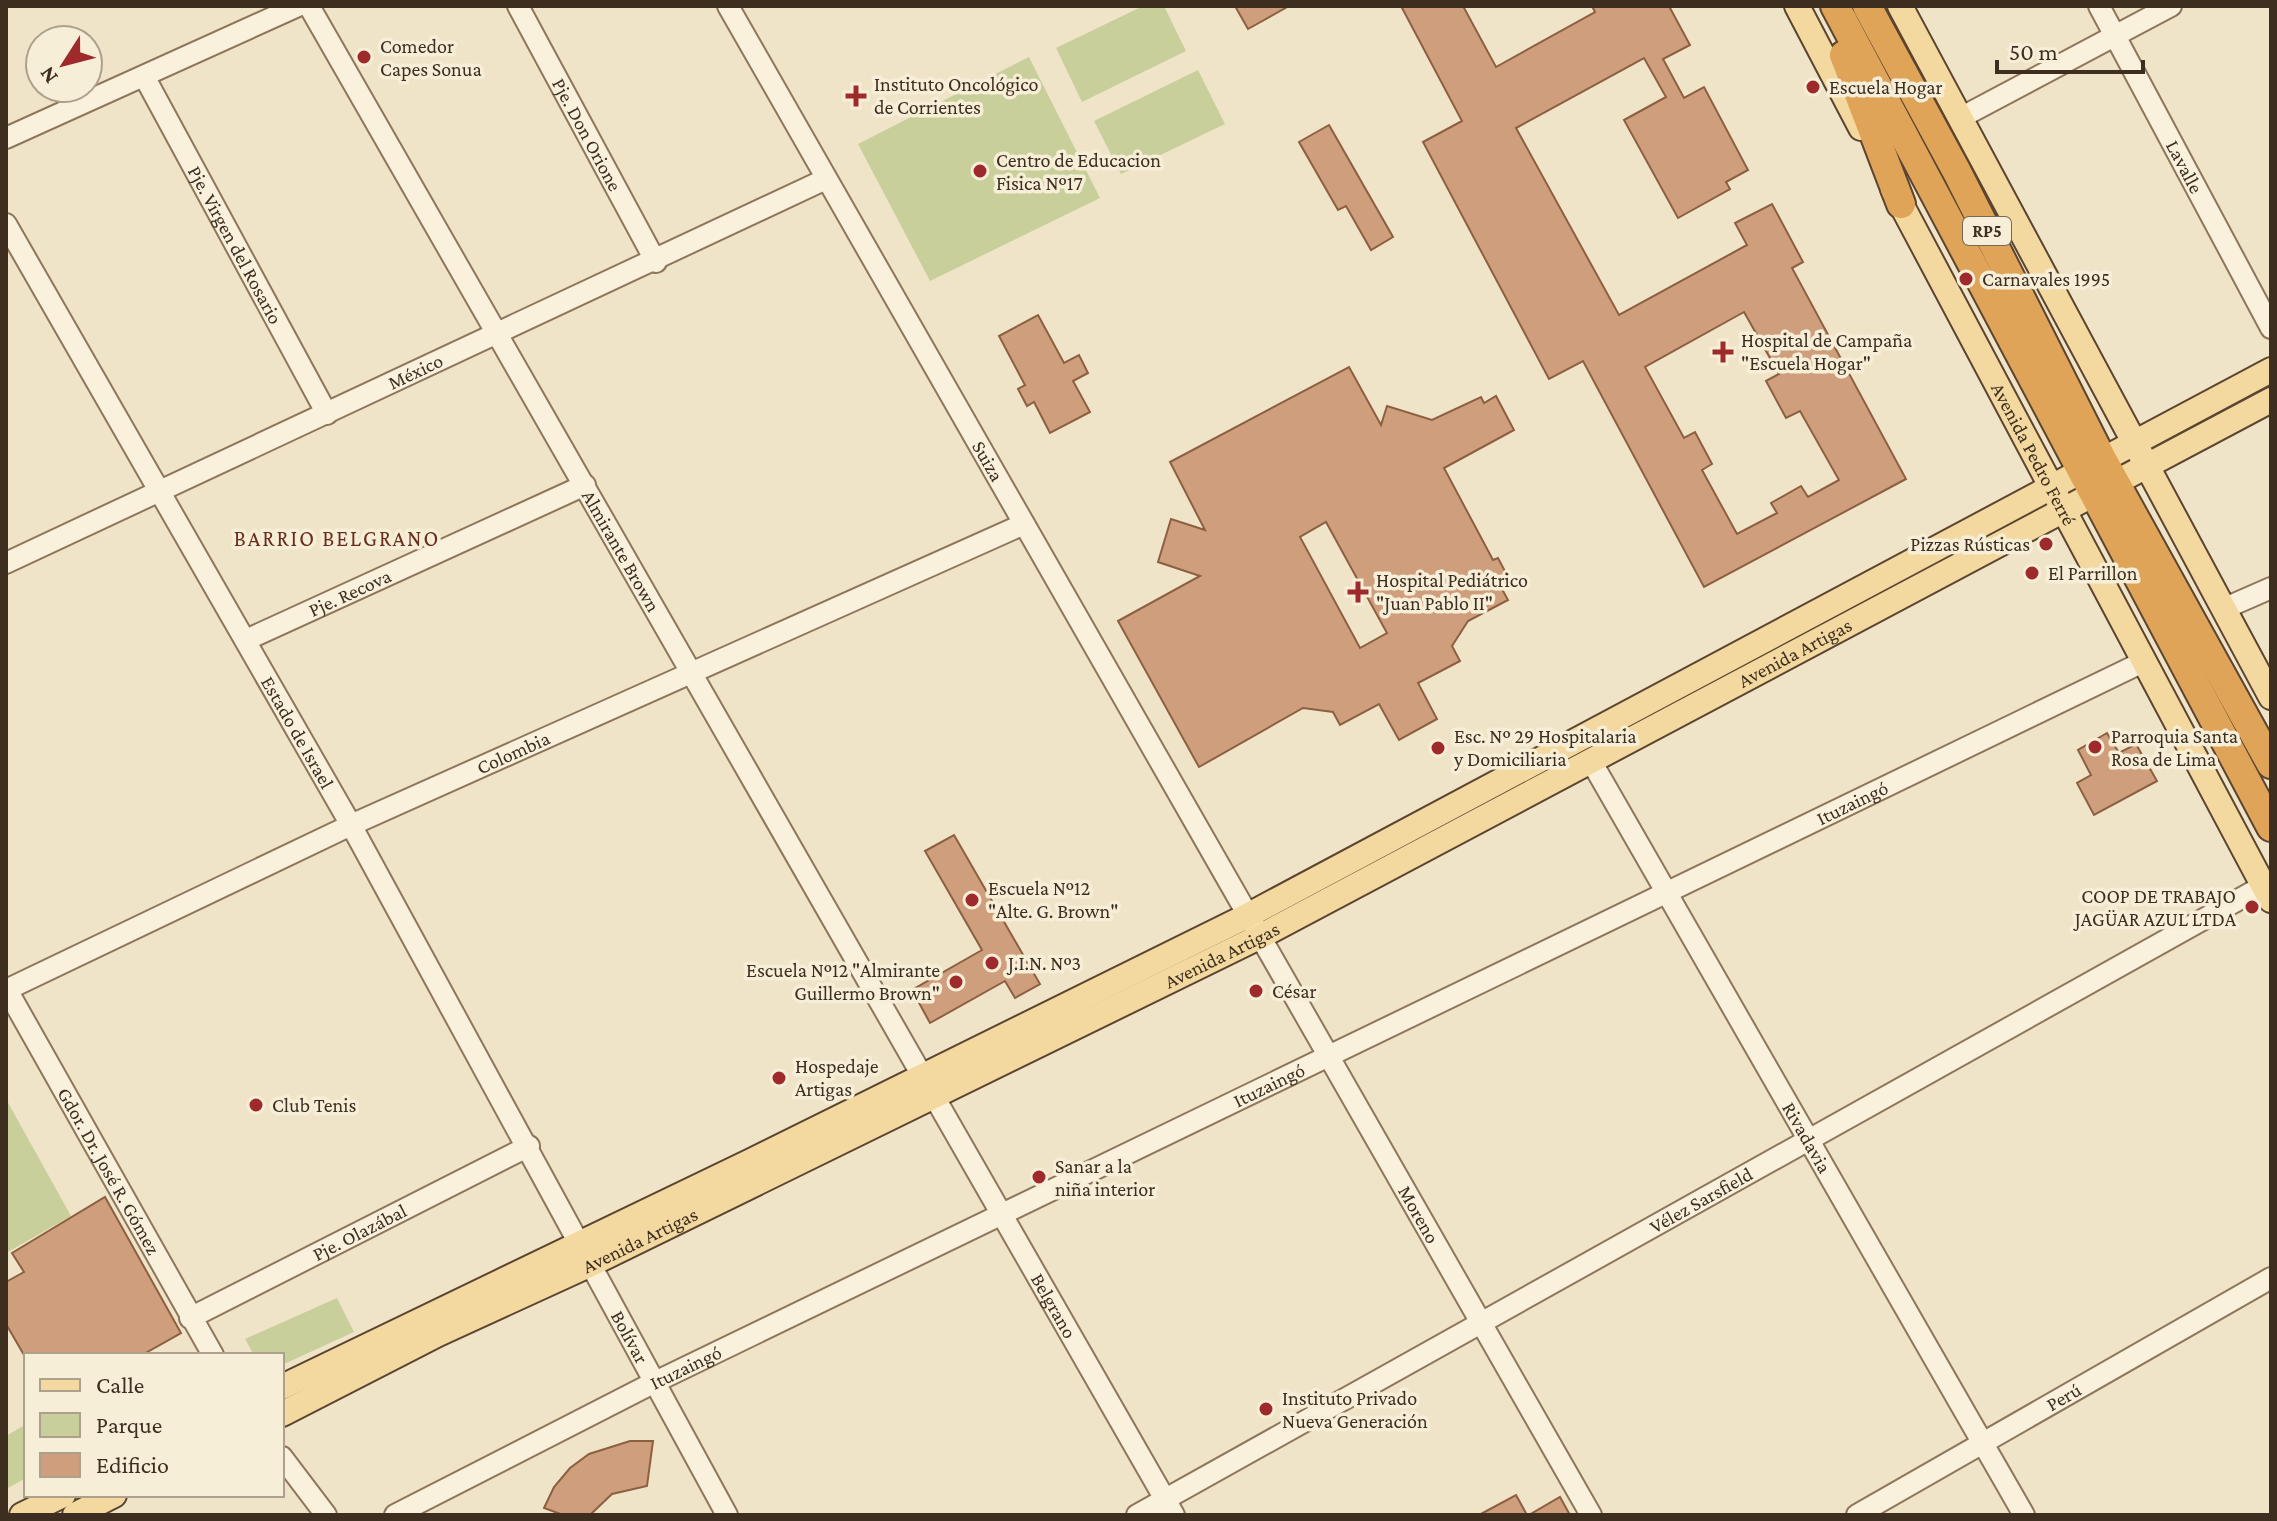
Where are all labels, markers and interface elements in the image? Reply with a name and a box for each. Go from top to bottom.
north arrow [24,24,104,104]
scale bar [1997,24,2143,74]
place label: Comedor Capes Sonua [380,35,482,81]
text: 50 m [2009,38,2058,65]
marker: Comedor Capes Sonua [355,48,373,66]
text: N [34,62,63,89]
place label: Instituto Oncológico de Corrientes [874,73,1038,118]
street label: Pje. Don Orione [548,74,627,195]
place label: Escuela Hogar [1829,76,1943,99]
marker: Escuela Hogar [1804,78,1822,96]
marker: Instituto Oncológico de Corrientes [845,85,867,107]
street label: Lavalle [2162,136,2208,197]
place label: Centro de Educacion Fisica Nº17 [996,149,1161,194]
street label: Pje. Virgen del Rosario [184,162,287,328]
marker: Centro de Educacion Fisica Nº17 [971,162,989,180]
road number: RP5 [1963,217,2011,245]
place label: Carnavales 1995 [1982,268,2110,290]
marker: Carnavales 1995 [1957,270,1975,288]
place label: Hospital de Campaña "Escuela Hogar" [1741,329,1912,375]
marker: Hospital de Campaña "Escuela Hogar" [1712,341,1734,363]
street label: México [384,349,446,394]
street label: Avenida Pedro Ferré [1987,379,2081,529]
street label: Suiza [968,437,1008,485]
street label: Almirante Brown [578,486,665,616]
district label: BARRIO BELGRANO [234,526,440,551]
place label: Pizzas Rústicas [1910,533,2030,555]
marker: Pizzas Rústicas [2037,535,2055,553]
place label: El Parrillon [2048,562,2138,584]
street label: Pje. Recova [305,564,394,621]
marker: El Parrillon [2023,564,2041,582]
place label: Hospital Pediátrico "Juan Pablo II" [1376,569,1528,615]
marker: Hospital Pediátrico "Juan Pablo II" [1347,581,1369,603]
street label: Avenida Artigas [1734,613,1856,692]
street label: Estado de Israel [257,672,339,792]
place label: Esc. Nº 29 Hospitalaria y Domiciliaria [1453,725,1636,771]
place label: Parroquia Santa Rosa de Lima [2111,725,2238,770]
street label: Colombia [473,727,553,778]
marker: Parroquia Santa Rosa de Lima [2086,738,2104,756]
marker: Esc. Nº 29 Hospitalaria y Domiciliaria [1429,739,1447,757]
street label: Ituzaingó [1813,776,1891,829]
place label: Escuela Nº12 "Alte. G. Brown" [988,877,1118,922]
place label: COOP DE TRABAJO JAGÜAR AZUL LTDA [2073,885,2237,931]
marker: Escuela Nº12 "Alte. G. Brown" [963,891,981,909]
marker: COOP DE TRABAJO JAGÜAR AZUL LTDA [2243,898,2261,916]
street label: Avenida Artigas [1161,917,1283,993]
place label: J.I.N. Nº3 [1006,952,1081,975]
marker: J.I.N. Nº3 [983,954,1001,972]
place label: Escuela Nº12 "Almirante Guillermo Brown" [746,959,940,1004]
marker: Escuela Nº12 "Almirante Guillermo Brown" [947,973,965,991]
place label: César [1272,980,1317,1002]
marker: César [1247,982,1265,1000]
place label: Hospedaje Artigas [795,1055,879,1101]
street label: Ituzaingó [1230,1058,1308,1112]
marker: Hospedaje Artigas [770,1069,788,1087]
street label: Gdor. Dr. José R. Gómez [53,1084,165,1258]
place label: Club Tenis [272,1094,357,1116]
marker: Club Tenis [247,1096,265,1114]
street label: Rivadavia [1778,1098,1836,1177]
place label: Sanar a la niña interior [1055,1155,1155,1200]
street label: Vélez Sarsfield [1646,1162,1757,1237]
marker: Sanar a la niña interior [1030,1168,1048,1186]
street label: Moreno [1394,1182,1444,1247]
street label: Pje. Olazábal [309,1199,410,1265]
street label: Avenida Artigas [579,1203,701,1277]
street label: Belgrano [1027,1269,1081,1342]
street label: Bolívar [607,1307,653,1367]
street label: Ituzaingó [646,1341,725,1394]
legend [24,1353,284,1497]
text: Calle [96,1371,144,1398]
street label: Perú [2042,1378,2085,1415]
place label: Instituto Privado Nueva Generación [1282,1387,1428,1432]
marker: Instituto Privado Nueva Generación [1257,1400,1275,1418]
text: Parque [96,1411,162,1438]
text: Edificio [96,1451,169,1478]

